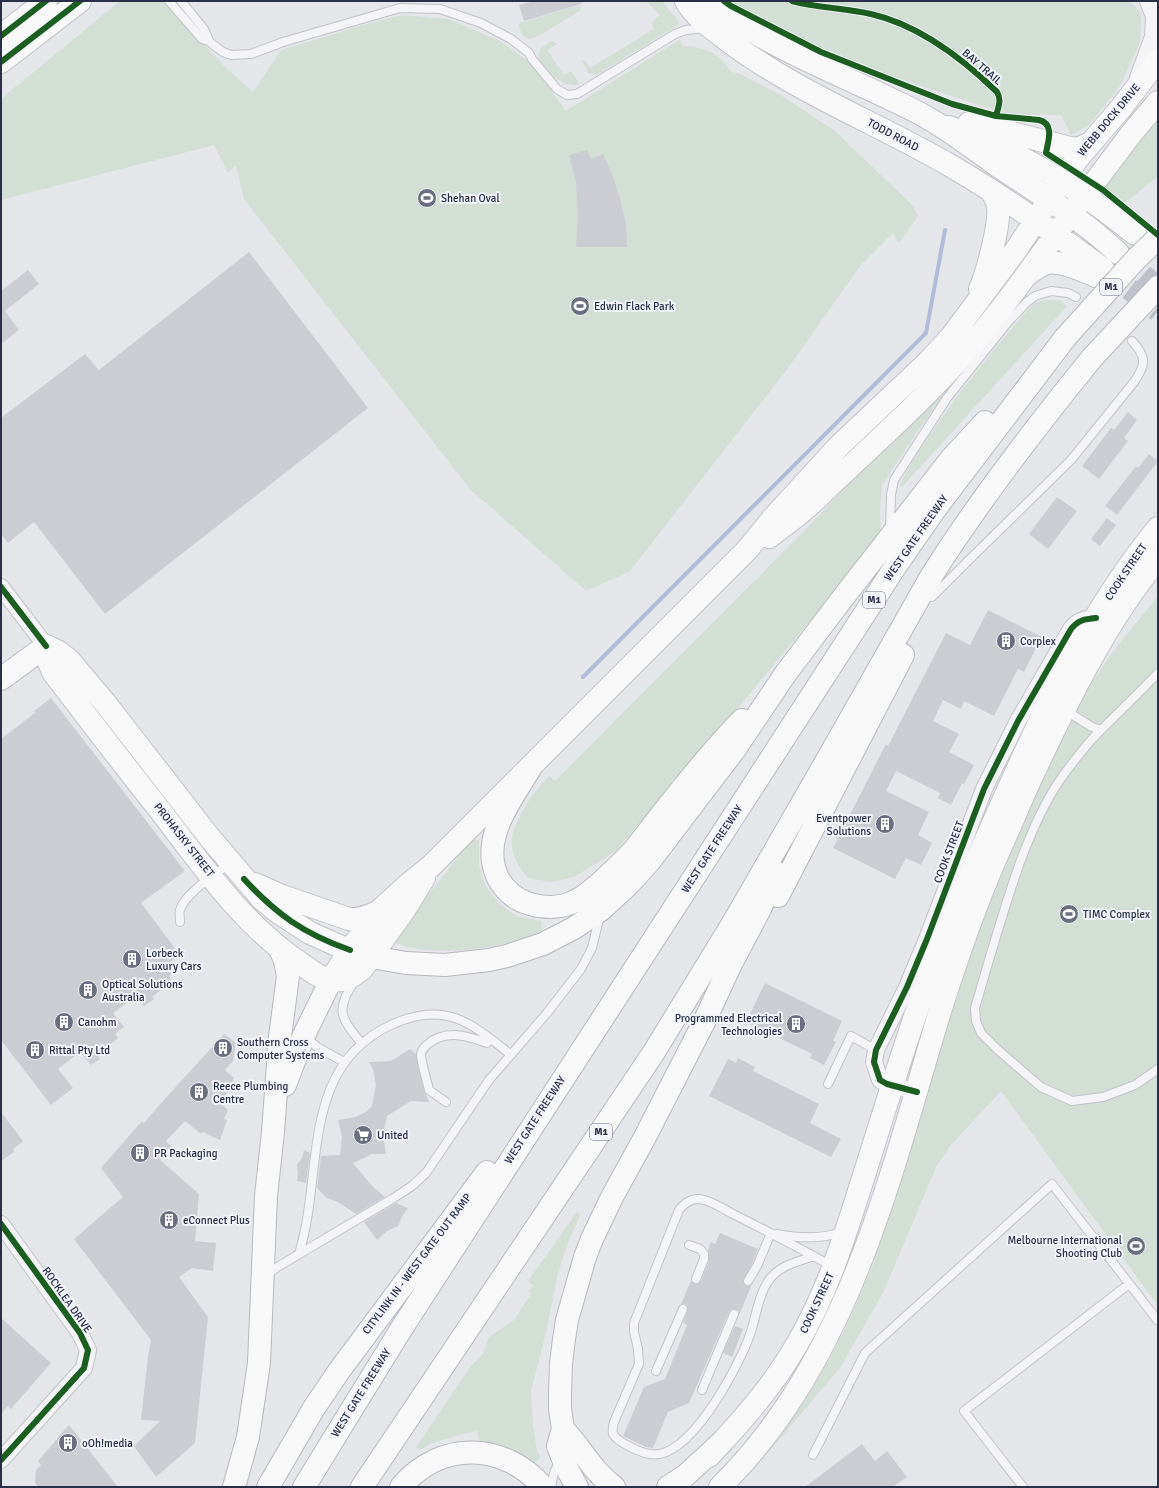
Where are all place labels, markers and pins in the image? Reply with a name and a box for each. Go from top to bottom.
sports icon: Shehan Oval [416,187,438,209]
place label: Shehan Oval [441,192,500,205]
sports icon: Edwin Flack Park [569,295,591,317]
place label: Edwin Flack Park [594,300,675,313]
building icon: Corplex [995,630,1017,652]
place label: Corplex [1020,635,1056,648]
place label: Eventpower Solutions [816,812,871,838]
building icon: Eventpower Solutions [874,813,896,835]
sports icon: TIMC Complex [1058,903,1080,925]
place label: TIMC Complex [1083,908,1150,921]
place label: Lorbeck Luxury Cars [146,947,202,973]
building icon: Lorbeck Luxury Cars [121,948,143,970]
place label: Optical Solutions Australia [102,978,183,1004]
building icon: Optical Solutions Australia [77,979,99,1001]
building icon: Canohm [53,1011,75,1033]
place label: Programmed Electrical Technologies [675,1012,782,1038]
building icon: Programmed Electrical Technologies [785,1013,807,1035]
place label: Canohm [78,1016,117,1029]
place label: Southern Cross Computer Systems [237,1036,324,1062]
building icon: Southern Cross Computer Systems [212,1037,234,1059]
building icon: Rittal Pty Ltd [24,1039,46,1061]
place label: Rittal Pty Ltd [49,1044,110,1057]
place label: Reece Plumbing Centre [213,1080,288,1106]
building icon: Reece Plumbing Centre [188,1081,210,1103]
supermarket icon: United [352,1124,374,1146]
place label: United [377,1129,409,1142]
building icon: PR Packaging [129,1142,151,1164]
place label: PR Packaging [154,1147,218,1160]
building icon: eConnect Plus [158,1209,180,1231]
place label: eConnect Plus [183,1214,250,1227]
place label: Melbourne International Shooting Club [1007,1234,1122,1260]
sports icon: Melbourne International Shooting Club [1125,1235,1147,1257]
building icon: oOh!media [57,1432,79,1454]
place label: oOh!media [82,1437,133,1450]

